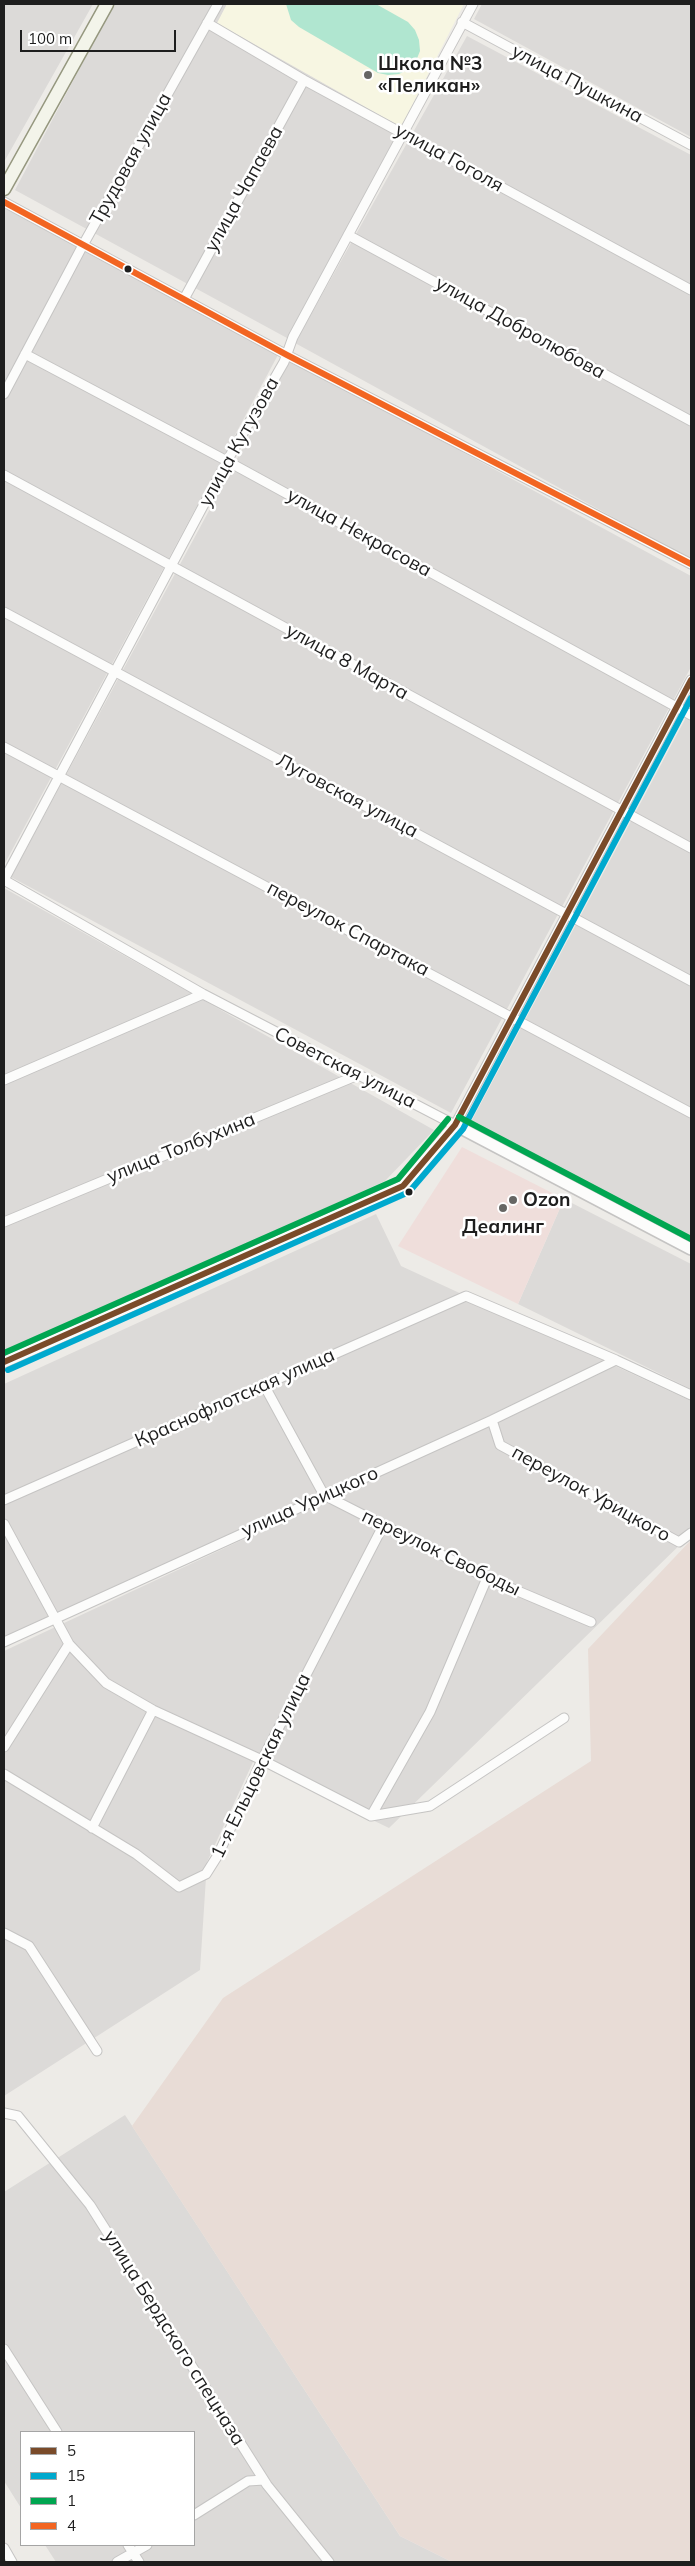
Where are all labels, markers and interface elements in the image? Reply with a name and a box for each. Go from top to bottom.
scale bar [22,20,179,52]
text: 100 m [28,29,72,48]
street label: улица Пушкина [508,40,646,128]
place label: Школа №3 «Пеликан» [378,53,482,97]
marker: Школа №3 «Пеликан» [362,69,374,81]
street label: Трудовая улица [85,89,177,229]
street label: улица Гоголя [391,119,507,197]
street label: улица Чапаева [200,122,288,256]
unlabelled marker [123,264,133,274]
street label: улица Добролюбова [431,272,609,384]
street label: улица Кутузова [194,373,284,511]
street label: улица Некрасова [283,484,435,582]
street label: улица 8 Марта [282,619,412,705]
street label: Луговская улица [272,749,422,843]
street label: переулок Спартака [263,877,433,981]
street label: Советская улица [270,1022,420,1114]
street label: улица Толбухина [103,1108,259,1188]
unlabelled marker [404,1187,414,1197]
place label: Ozon [523,1189,570,1211]
marker: Ozon [507,1194,519,1206]
marker: Деалинг [497,1202,509,1214]
place label: Деалинг [462,1216,544,1238]
street label: Краснофлотская улица [132,1344,338,1452]
street label: переулок Урицкого [508,1441,674,1547]
street label: улица Урицкого [238,1462,382,1542]
street label: переулок Свободы [358,1505,524,1601]
street label: 1-я Ельцовская улица [206,1670,316,1862]
street label: улица Бердского спецназа [98,2226,250,2450]
legend [20,2431,195,2546]
text: 5 [67,2441,76,2460]
text: 15 [67,2466,85,2485]
text: 1 [67,2491,76,2510]
text: 4 [67,2516,76,2535]

